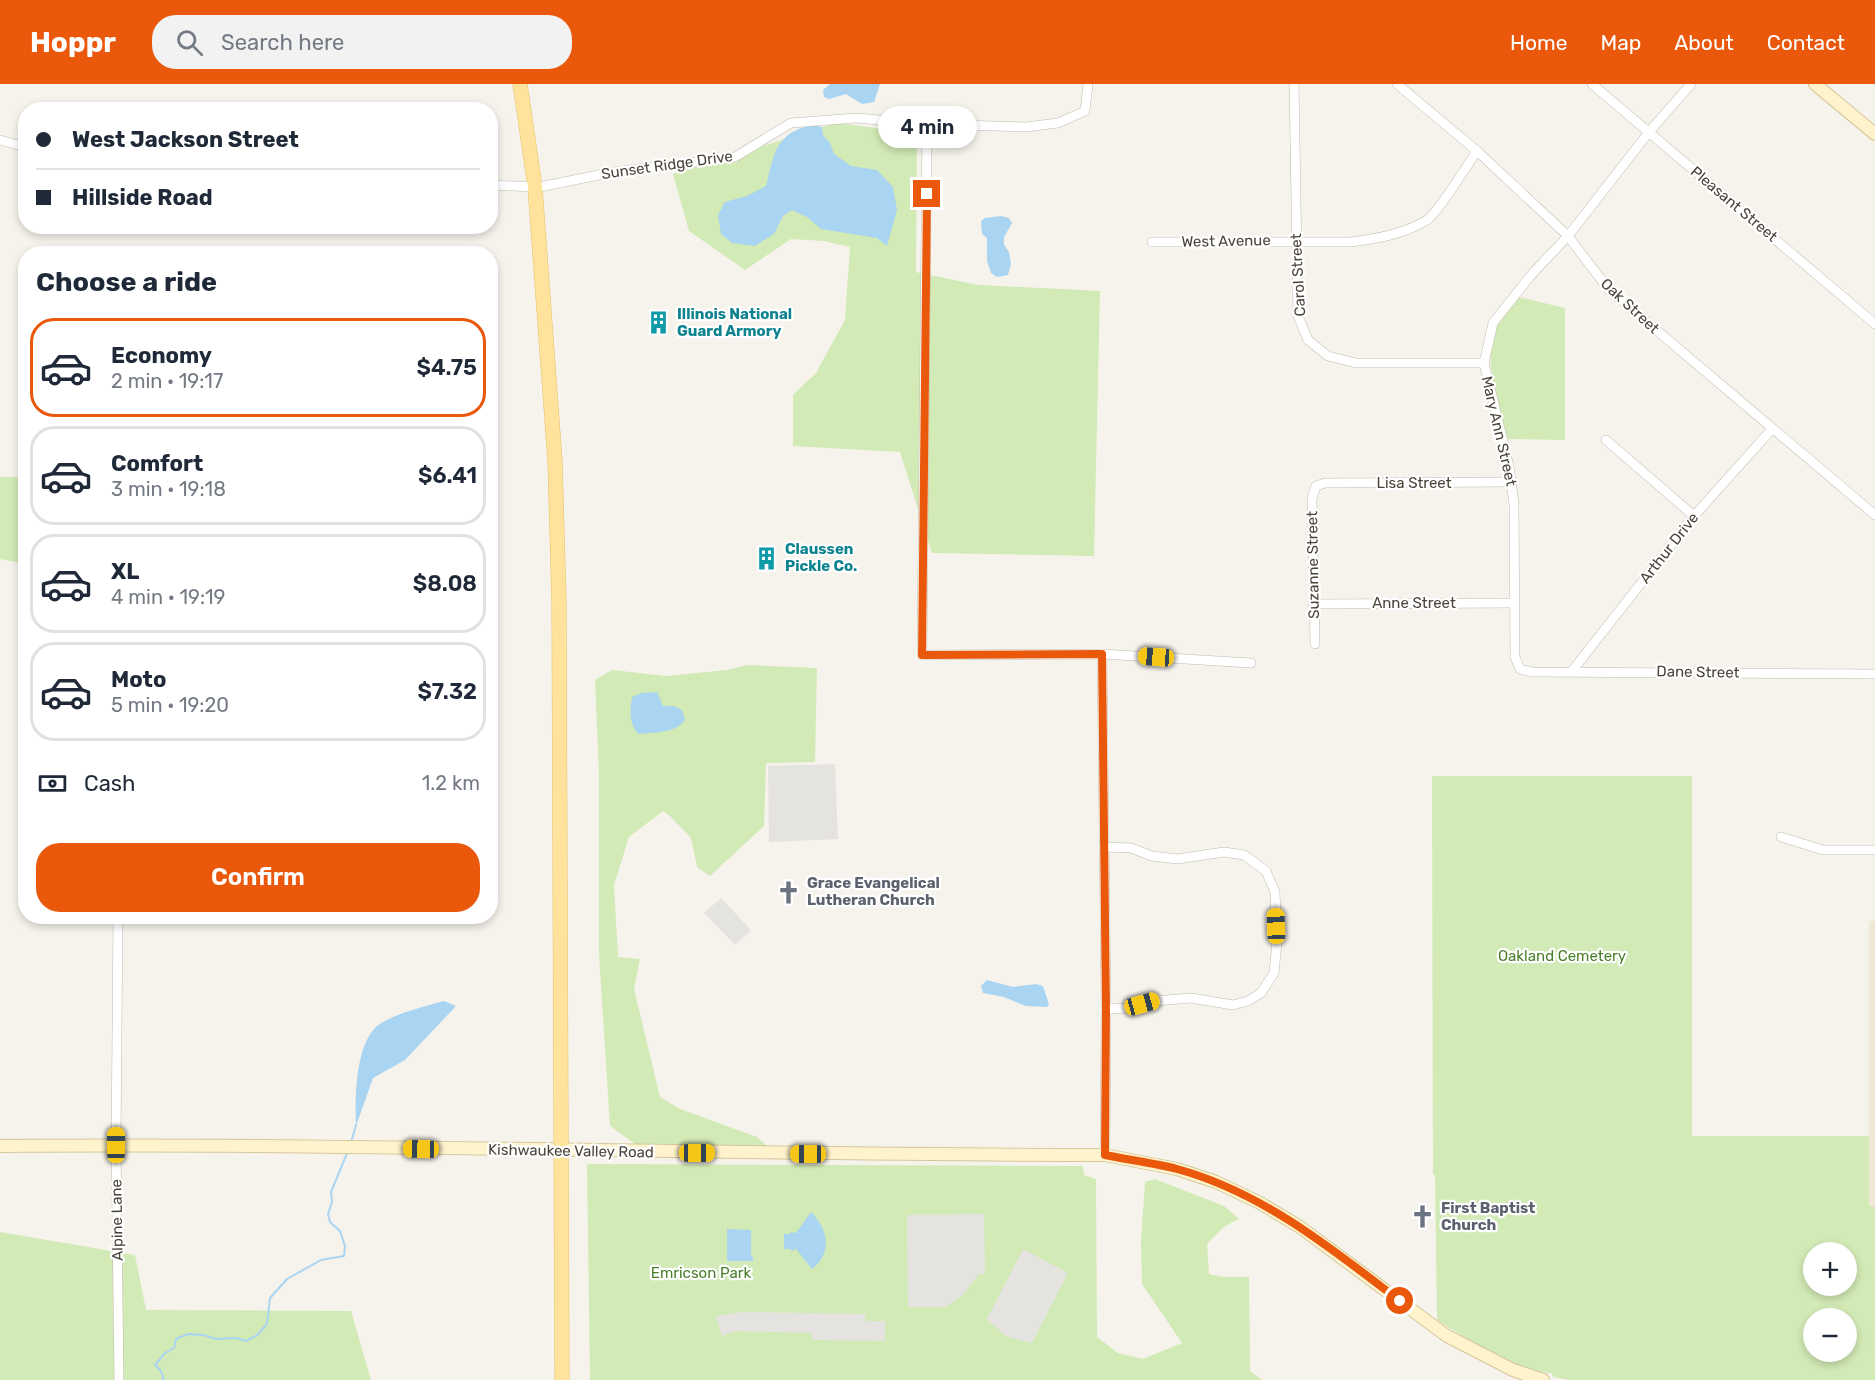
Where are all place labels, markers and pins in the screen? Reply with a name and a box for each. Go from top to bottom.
place label: Illinois National Guard Armory [677,305,792,340]
building icon: Illinois National Guard Armory [646,310,672,336]
place label: Claussen Pickle Co. [785,540,857,575]
building icon: Claussen Pickle Co. [754,545,780,571]
place label: Grace Evangelical Lutheran Church [807,874,940,909]
church icon: Grace Evangelical Lutheran Church [776,879,802,905]
place label: First Baptist Church [1441,1199,1535,1234]
church icon: First Baptist Church [1410,1204,1436,1230]

